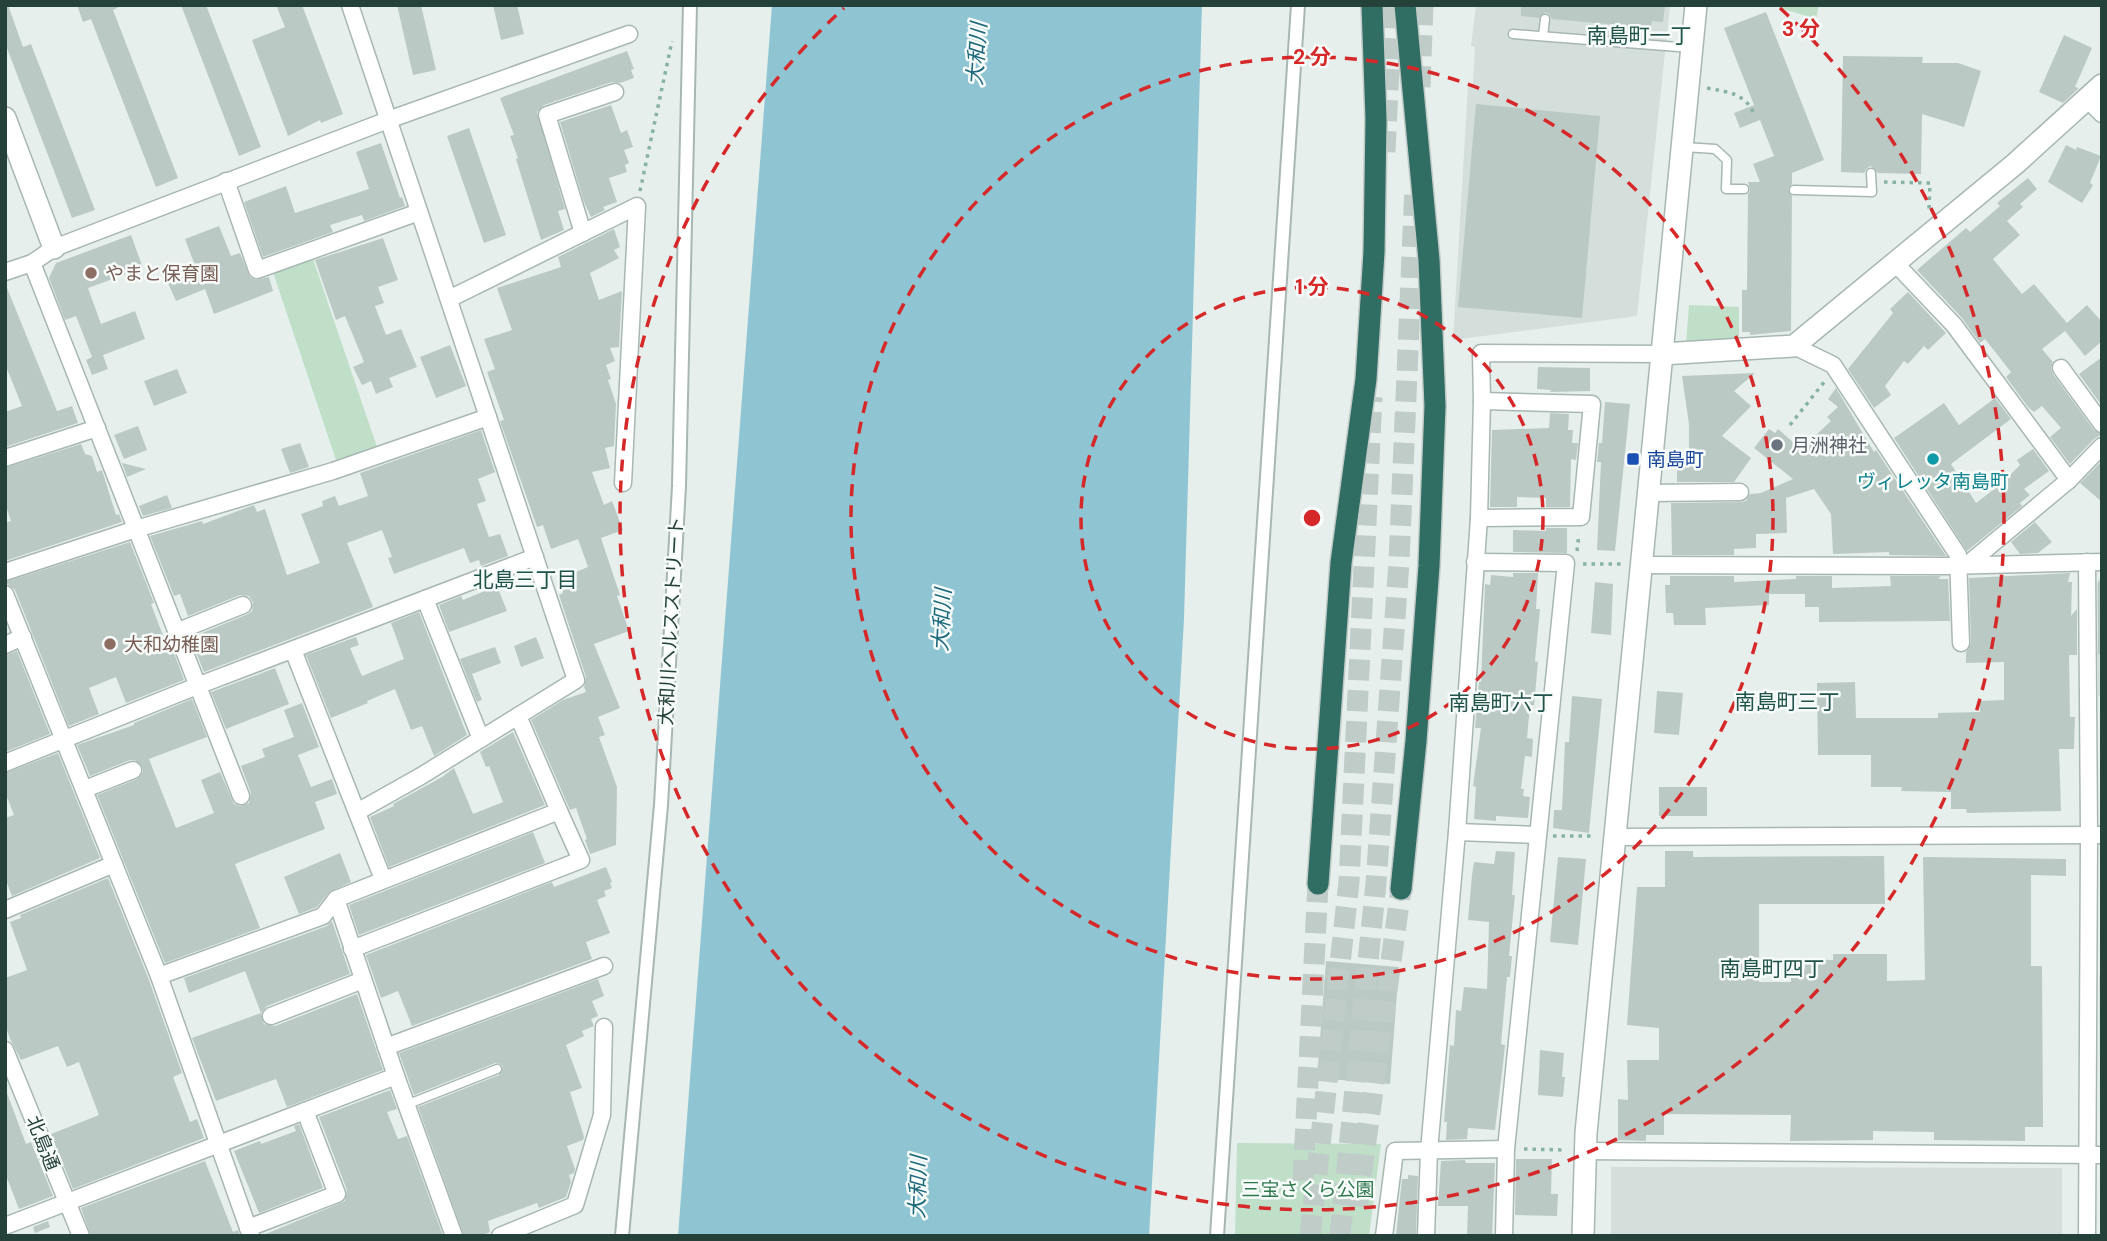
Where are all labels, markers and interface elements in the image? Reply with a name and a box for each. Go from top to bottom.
text: 3 分 [1782,15,1820,43]
water label: 大和川 [961,20,993,86]
district label: 南島町一丁 [1587,22,1692,50]
text: 2 分 [1293,43,1331,71]
place label: やまと保育園 [105,261,219,286]
marker: やまと保育園 [83,265,99,281]
text: 1 分 [1295,273,1329,301]
place label: 月洲神社 [1791,433,1867,458]
marker: 月洲神社 [1769,437,1785,453]
place label: 南島町 [1647,447,1704,472]
marker: 南島町 [1625,451,1641,467]
marker: ヴィレッタ南島町 [1925,451,1941,467]
place label: ヴィレッタ南島町 [1857,469,2009,494]
centre of rings [1300,506,1324,530]
street label: 大和川ヘルスストリート [653,516,689,726]
district label: 北島三丁目 [473,566,578,594]
water label: 大和川 [926,586,958,652]
place label: 大和幼稚園 [124,632,219,657]
marker: 大和幼稚園 [102,636,118,652]
district label: 南島町三丁 [1735,688,1840,716]
district label: 南島町六丁 [1449,689,1554,717]
district label: 南島町四丁 [1720,955,1825,983]
street label: 北島通 [21,1112,65,1174]
water label: 大和川 [903,1153,933,1219]
park label: 三宝さくら公園 [1241,1177,1375,1202]

